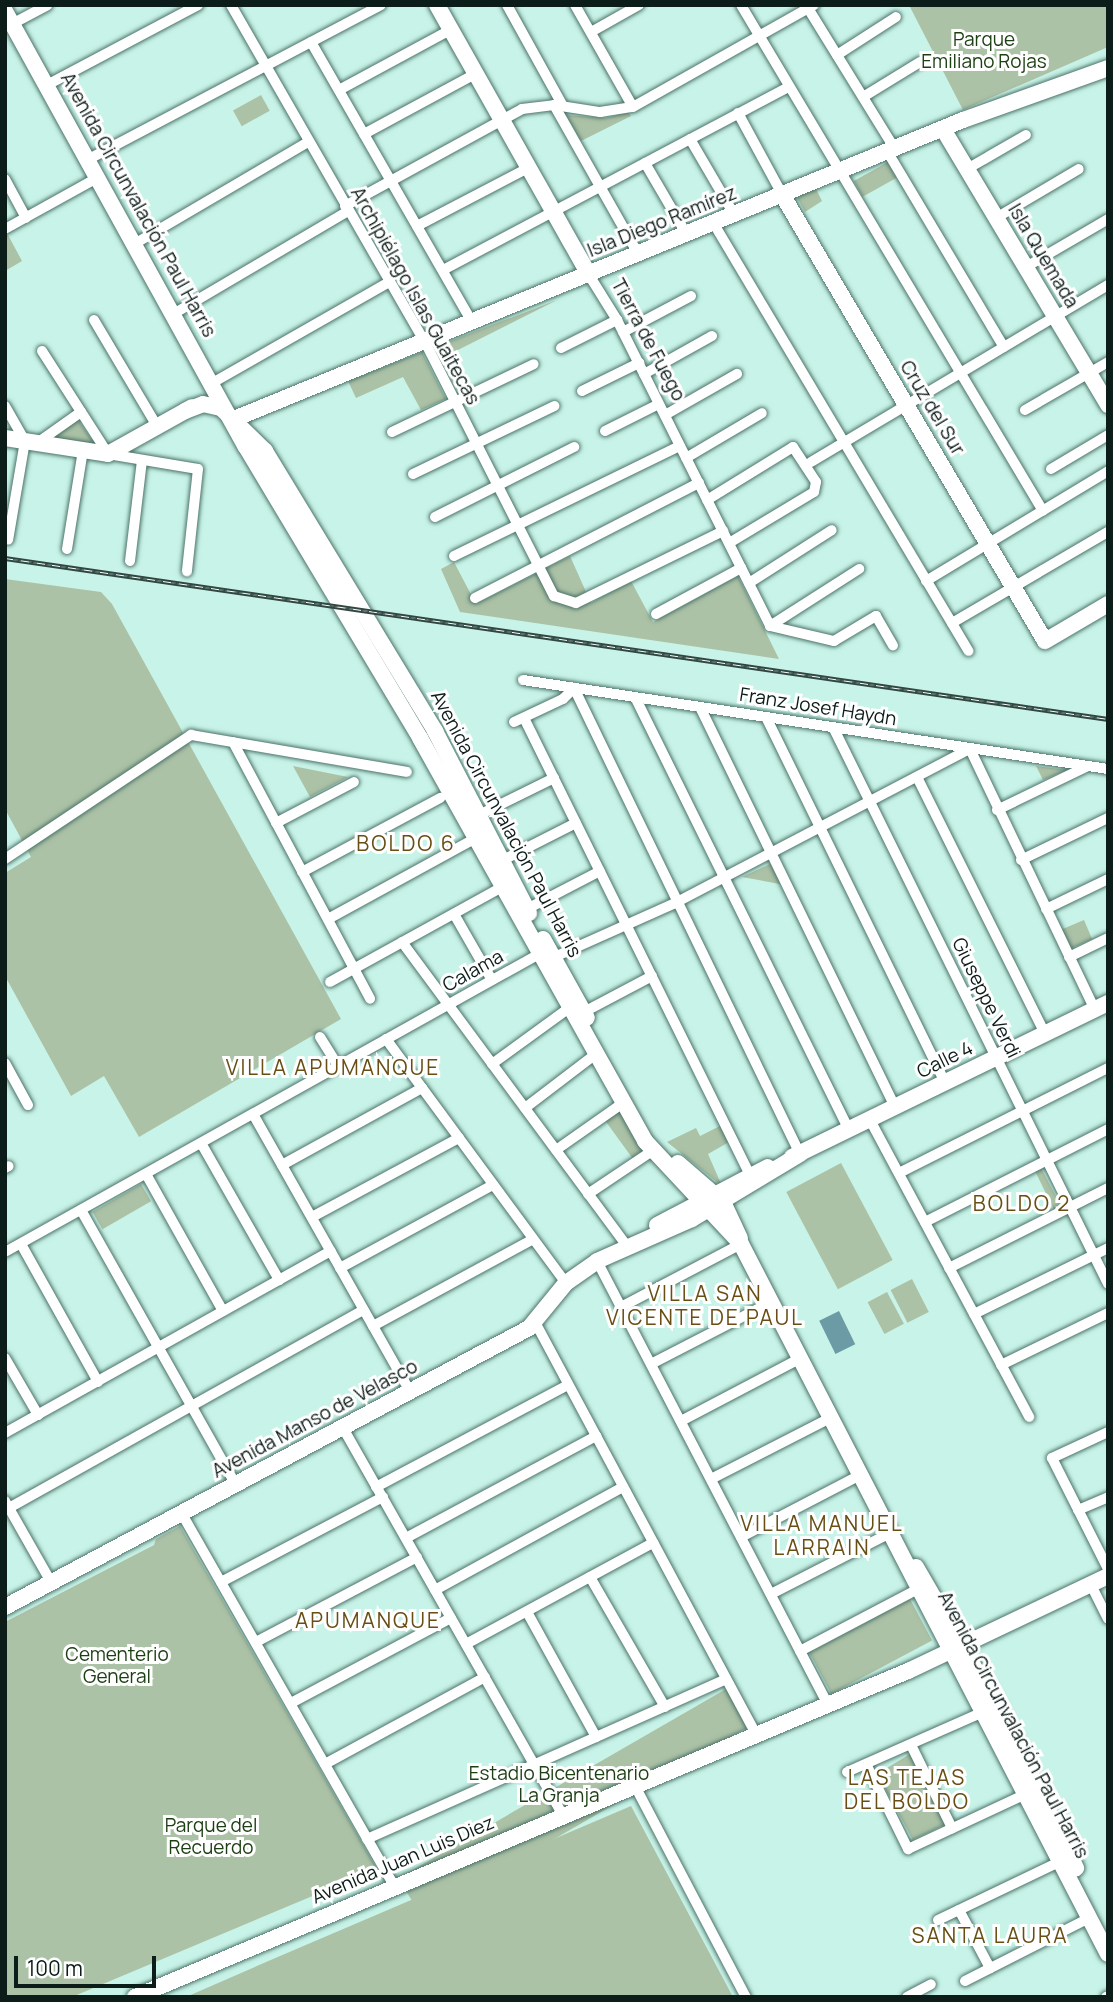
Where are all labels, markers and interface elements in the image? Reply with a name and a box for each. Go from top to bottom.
park label: Parque Emiliano Rojas [921,29,1047,73]
street label: Avenida Circunvalación Paul Harris [56,69,220,341]
street label: Isla Diego Ramírez [584,182,740,262]
street label: Archipiélago Islas Guaitecas [346,183,484,409]
street label: Isla Quemada [1003,200,1083,312]
street label: Tierra de Fuego [606,275,690,405]
street label: Cruz del Sur [895,357,969,459]
street label: Franz Josef Haydn [738,683,898,731]
street label: Avenida Circunvalación Paul Harris [426,687,586,961]
district label: BOLDO 6 [357,830,455,856]
street label: Giuseppe Verdi [947,934,1025,1062]
street label: Calama [439,945,507,997]
street label: Calle 4 [913,1037,977,1083]
district label: VILLA APUMANQUE [228,1054,438,1080]
district label: BOLDO 2 [974,1190,1070,1216]
district label: VILLA SAN VICENTE DE PAUL [608,1280,802,1330]
street label: Avenida Manso de Velasco [208,1355,422,1483]
district label: VILLA MANUEL LARRAIN [742,1510,902,1560]
street label: Avenida Circunvalación Paul Harris [933,1588,1093,1862]
district label: APUMANQUE [296,1607,440,1633]
park label: Cementerio General [65,1644,169,1688]
park label: Estadio Bicentenario La Granja [469,1763,649,1807]
district label: LAS TEJAS DEL BOLDO [845,1764,969,1814]
street label: Avenida Juan Luis Diez [308,1811,498,1909]
park label: Parque del Recuerdo [165,1815,257,1859]
district label: SANTA LAURA [913,1922,1067,1948]
scale bar [18,1942,159,1986]
text: 100 m [27,1954,83,1982]

